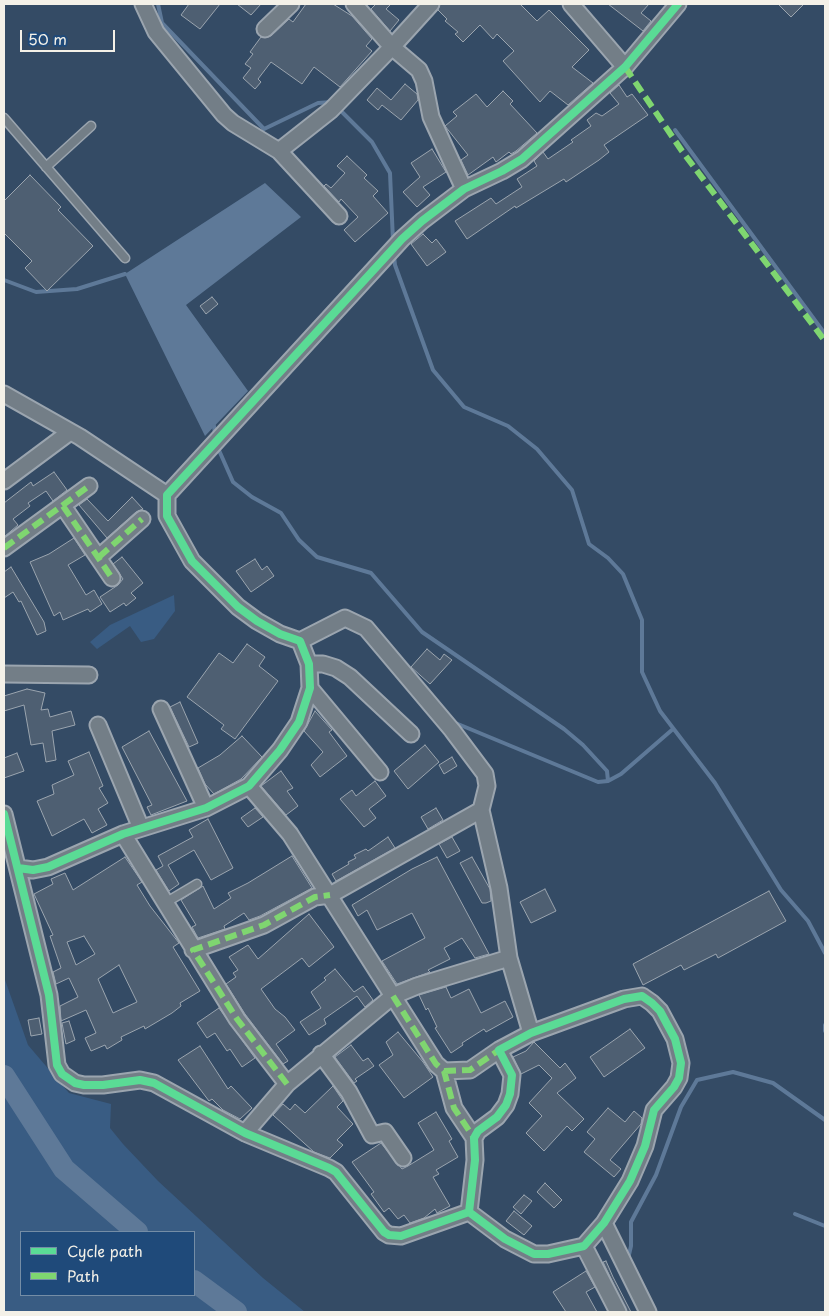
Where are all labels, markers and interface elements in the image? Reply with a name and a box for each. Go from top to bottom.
scale bar [22,20,118,52]
text: 50 m [28,27,67,50]
legend [20,1231,195,1296]
text: Cycle path [67,1239,143,1262]
text: Path [67,1264,99,1287]

